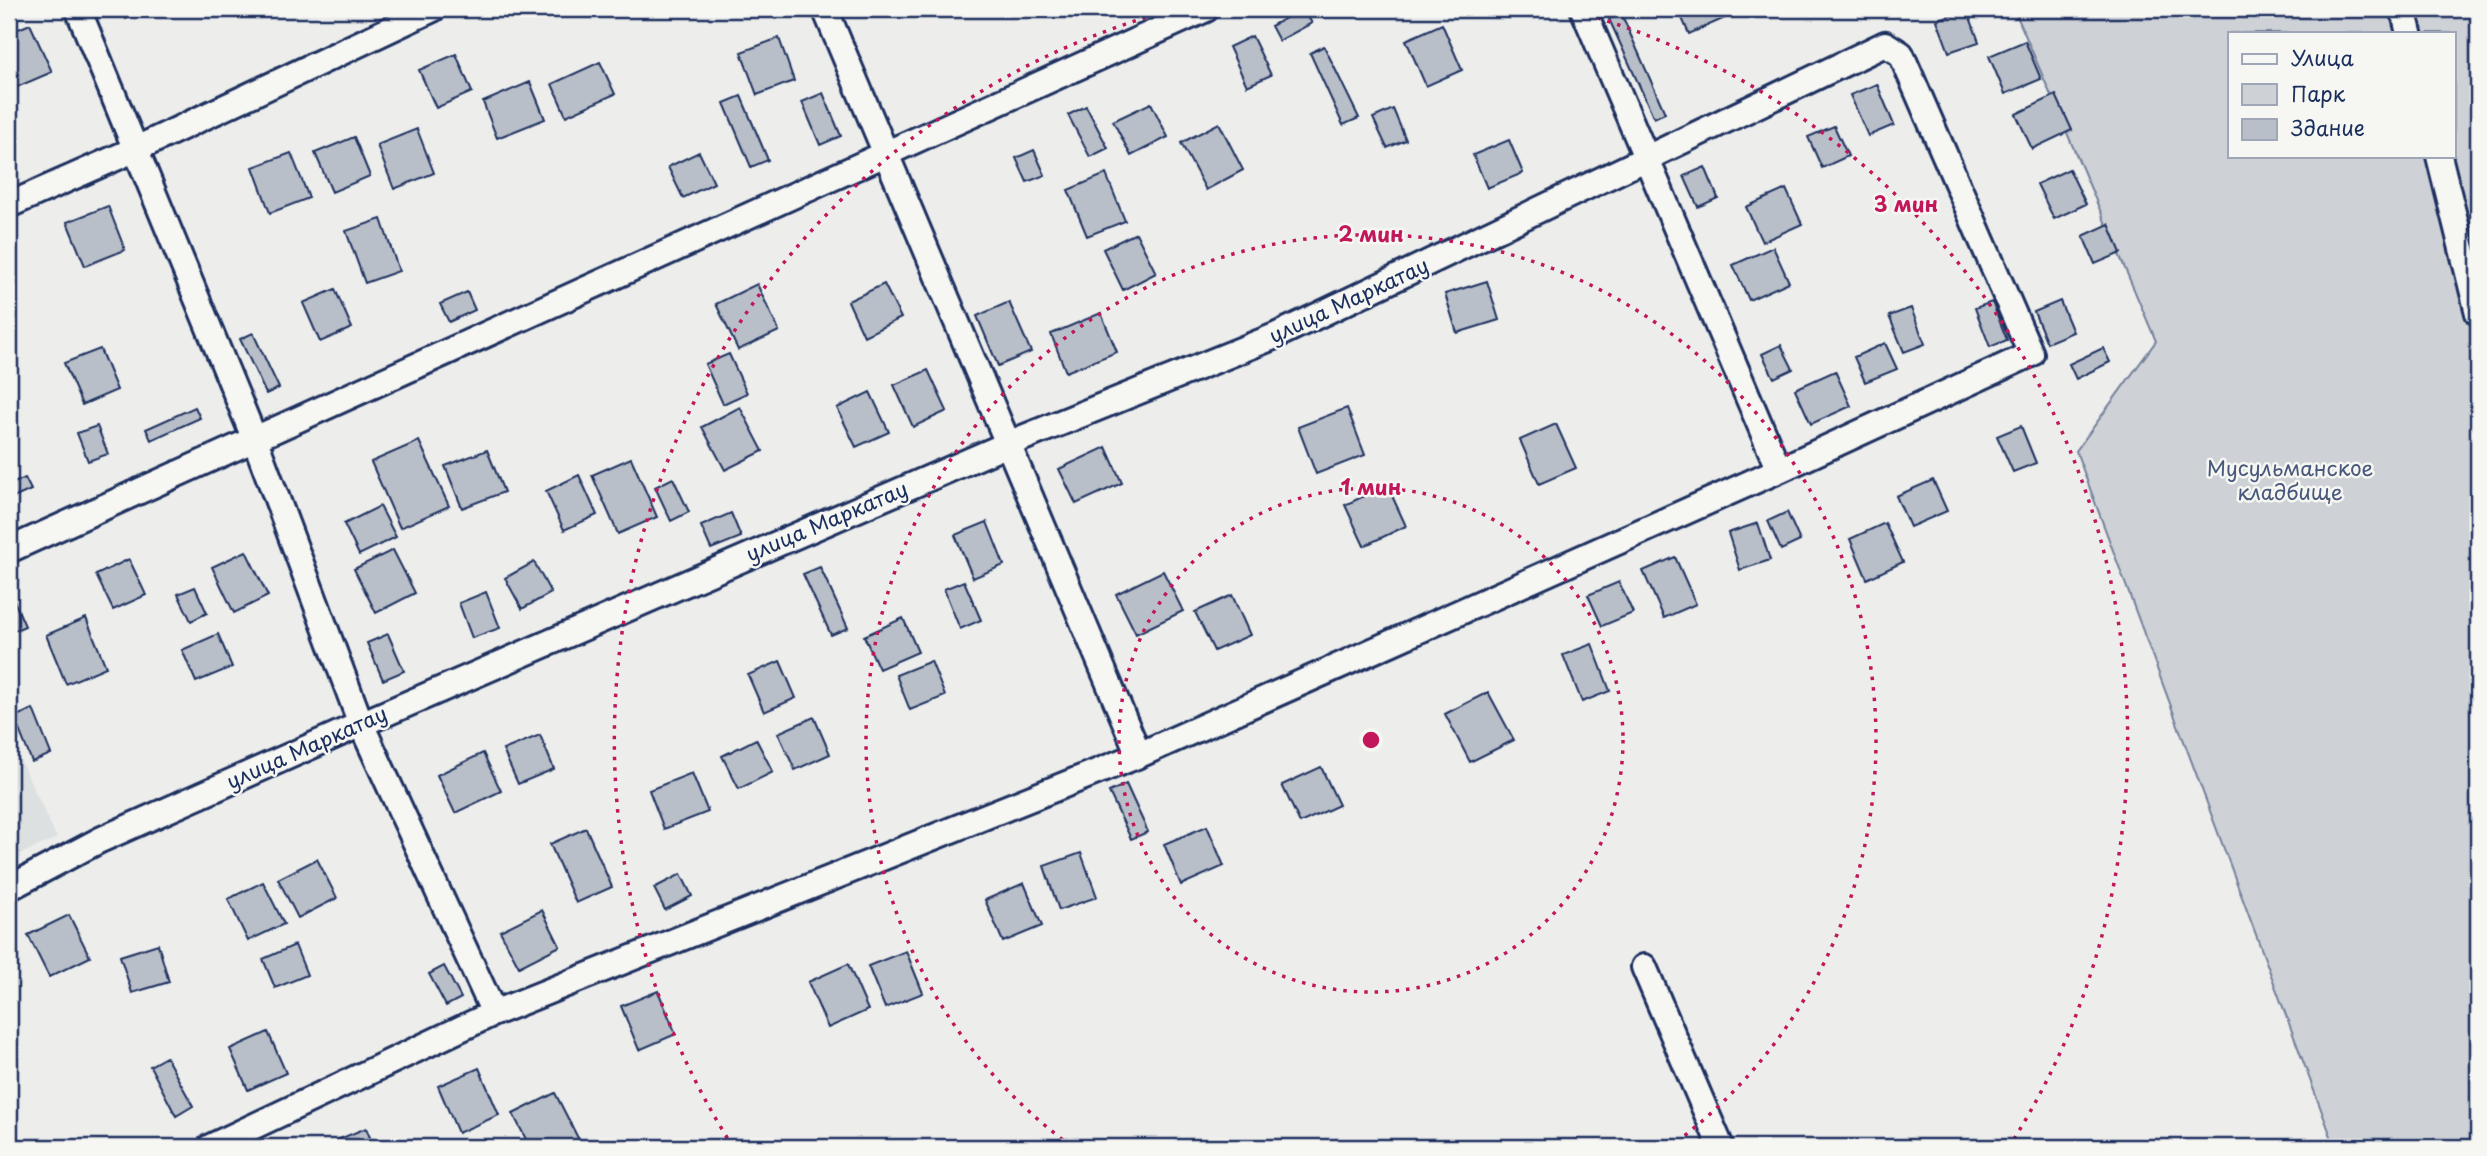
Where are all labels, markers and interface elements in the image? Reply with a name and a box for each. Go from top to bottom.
legend [2228,32,2456,158]
text: Улица [2291,41,2354,73]
text: Парк [2291,77,2346,109]
text: Здание [2291,111,2365,143]
text: 3 мин [1874,187,1938,219]
text: 2 мин [1338,217,1404,249]
street label: улица Маркатау [1263,248,1433,350]
park label: Мусульманское кладбище [2207,451,2373,507]
text: 1 мин [1341,470,1401,502]
street label: улица Маркатау [740,472,912,569]
street label: улица Маркатау [221,696,392,796]
centre of rings [1359,728,1383,752]

